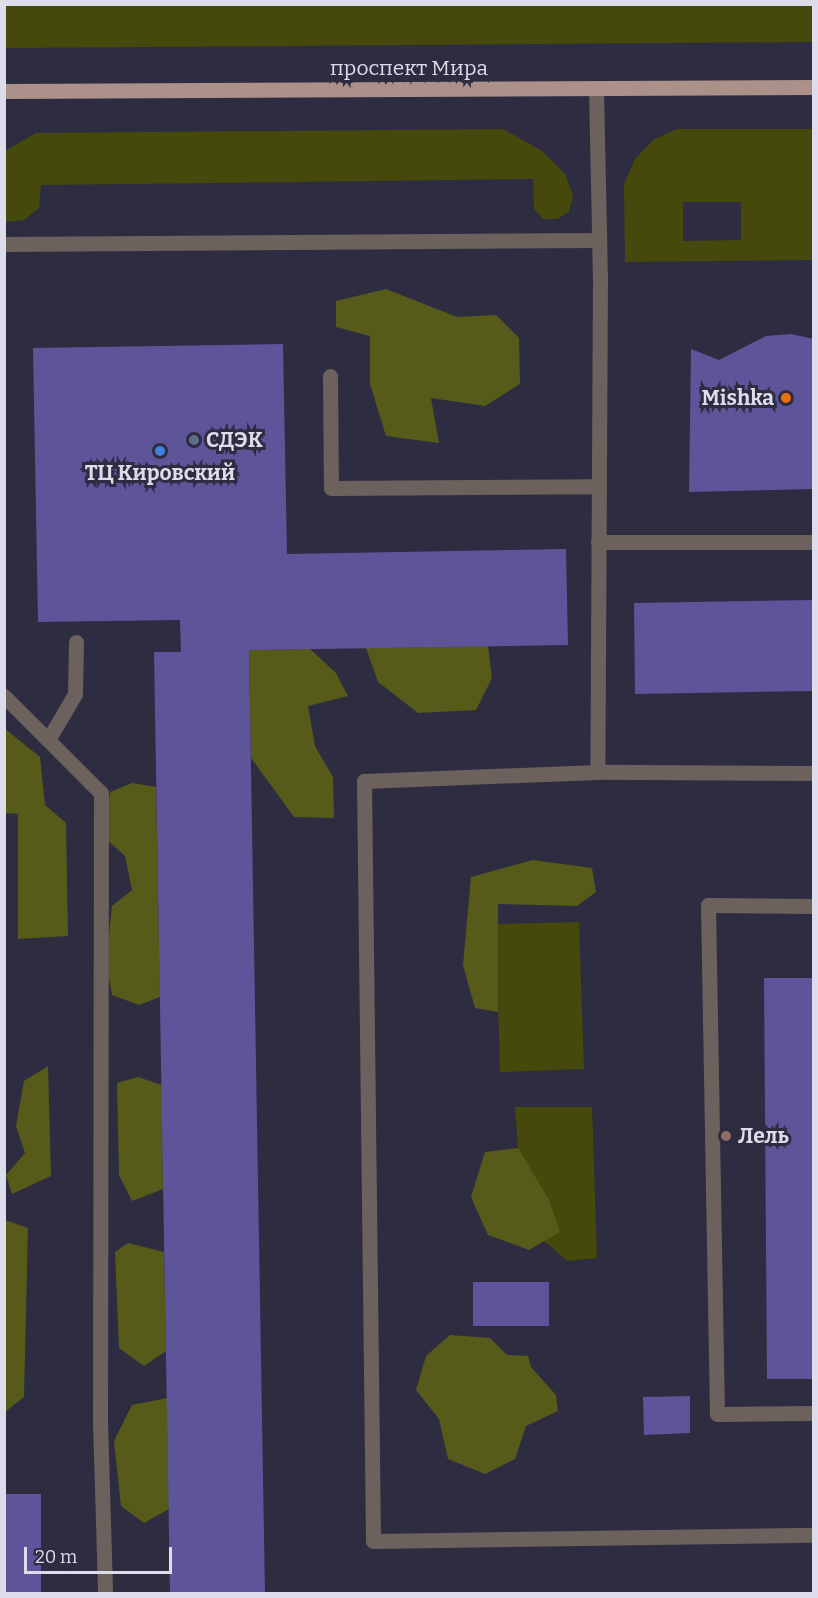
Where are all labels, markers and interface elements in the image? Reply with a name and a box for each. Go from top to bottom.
street label: проспект Мира [330,55,488,81]
place label: Mishka [702,385,774,411]
marker: Mishka [779,391,793,405]
place label: СДЭК [206,427,263,453]
marker: СДЭК [187,433,201,447]
marker: ТЦ Кировский [153,444,167,458]
place label: ТЦ Кировский [85,460,235,486]
place label: Лель [738,1123,789,1149]
marker: Лель [719,1129,733,1143]
scale bar [27,1535,176,1573]
text: 20 m [35,1546,77,1568]

